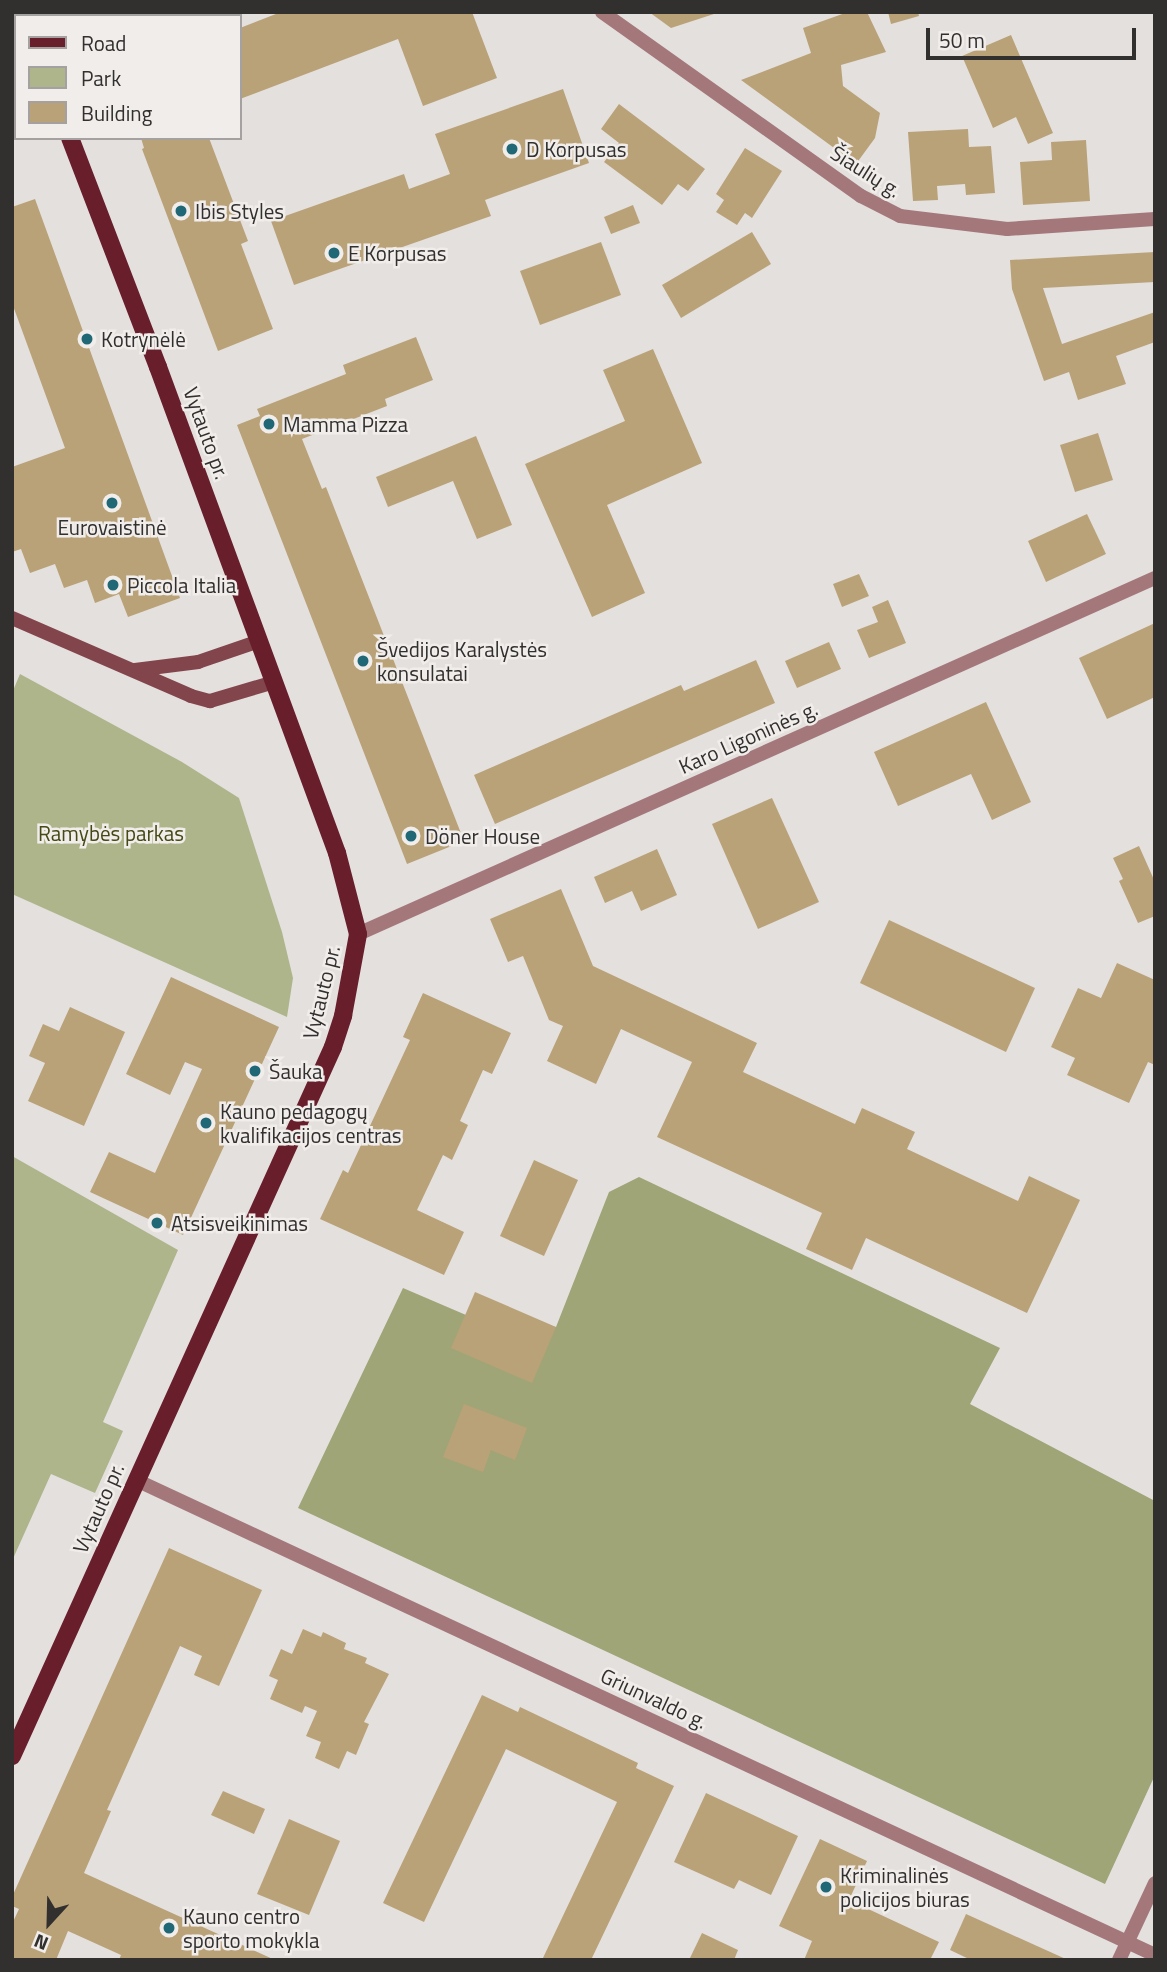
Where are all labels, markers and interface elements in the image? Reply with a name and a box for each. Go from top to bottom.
legend [14,14,242,140]
scale bar [929,14,1139,58]
text: 50 m [939,24,985,56]
text: Road [81,27,126,59]
text: Park [81,62,121,94]
text: Building [81,97,152,129]
place label: D Korpusas [526,136,626,162]
street label: Šiaulių g. [826,140,906,202]
marker: D Korpusas [504,141,520,157]
place label: Ibis Styles [195,198,284,224]
marker: Ibis Styles [173,203,189,219]
place label: E Korpusas [348,240,446,266]
marker: E Korpusas [326,245,342,261]
place label: Kotrynėlė [101,326,186,352]
marker: Kotrynėlė [79,331,95,347]
street label: Vytauto pr. [179,384,235,482]
place label: Mamma Pizza [283,411,408,437]
marker: Mamma Pizza [261,416,277,432]
marker: Eurovaistinė [104,495,120,511]
place label: Eurovaistinė [57,514,167,540]
place label: Piccola Italia [127,572,236,598]
marker: Piccola Italia [105,577,121,593]
place label: Švedijos Karalystės konsulatai [377,636,547,686]
marker: Švedijos Karalystės konsulatai [355,653,371,669]
street label: Karo Ligoninės g. [675,695,821,779]
park label: Ramybės parkas [38,820,184,846]
place label: Döner House [425,823,540,849]
marker: Döner House [403,828,419,844]
street label: Vytauto pr. [297,942,345,1042]
place label: Šauka [269,1058,323,1084]
marker: Šauka [247,1063,263,1079]
place label: Kauno pedagogų kvalifikacijos centras [220,1098,402,1148]
marker: Kauno pedagogų kvalifikacijos centras [198,1115,214,1131]
place label: Atsisveikinimas [171,1210,308,1236]
marker: Atsisveikinimas [149,1215,165,1231]
street label: Vytauto pr. [67,1459,129,1557]
street label: Griunvaldo g. [597,1662,711,1734]
place label: Kriminalinės policijos biuras [840,1862,970,1912]
marker: Kriminalinės policijos biuras [818,1879,834,1895]
north arrow [14,1888,84,1958]
place label: Kauno centro sporto mokykla [183,1903,320,1953]
marker: Kauno centro sporto mokykla [161,1920,177,1936]
text: N [29,1927,52,1959]

